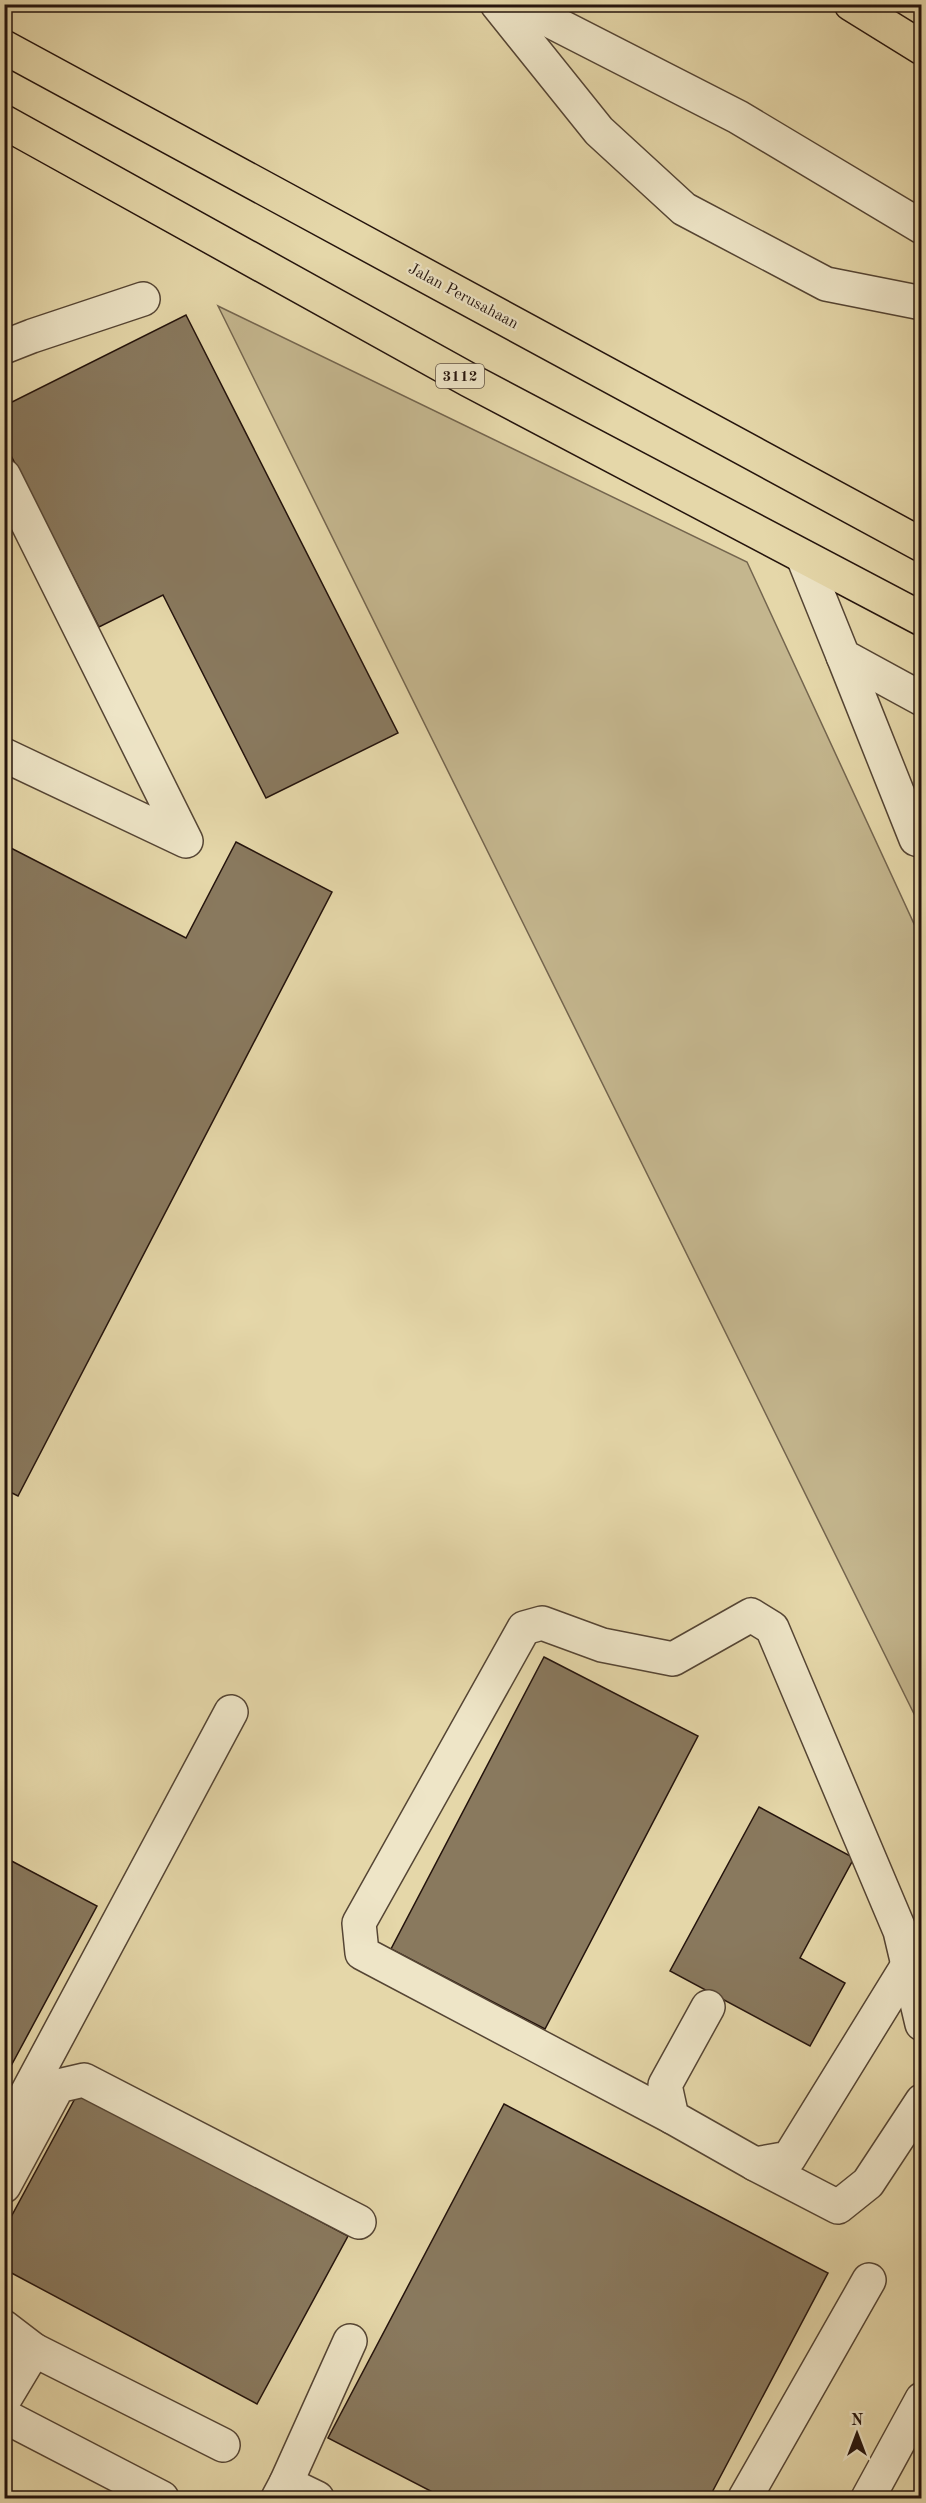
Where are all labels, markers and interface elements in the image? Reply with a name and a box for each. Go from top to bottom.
street label: Jalan Perusahaan [405,261,521,333]
road number: 3112 [436,364,484,388]
north arrow [827,2404,887,2464]
text: N [851,2413,864,2429]

